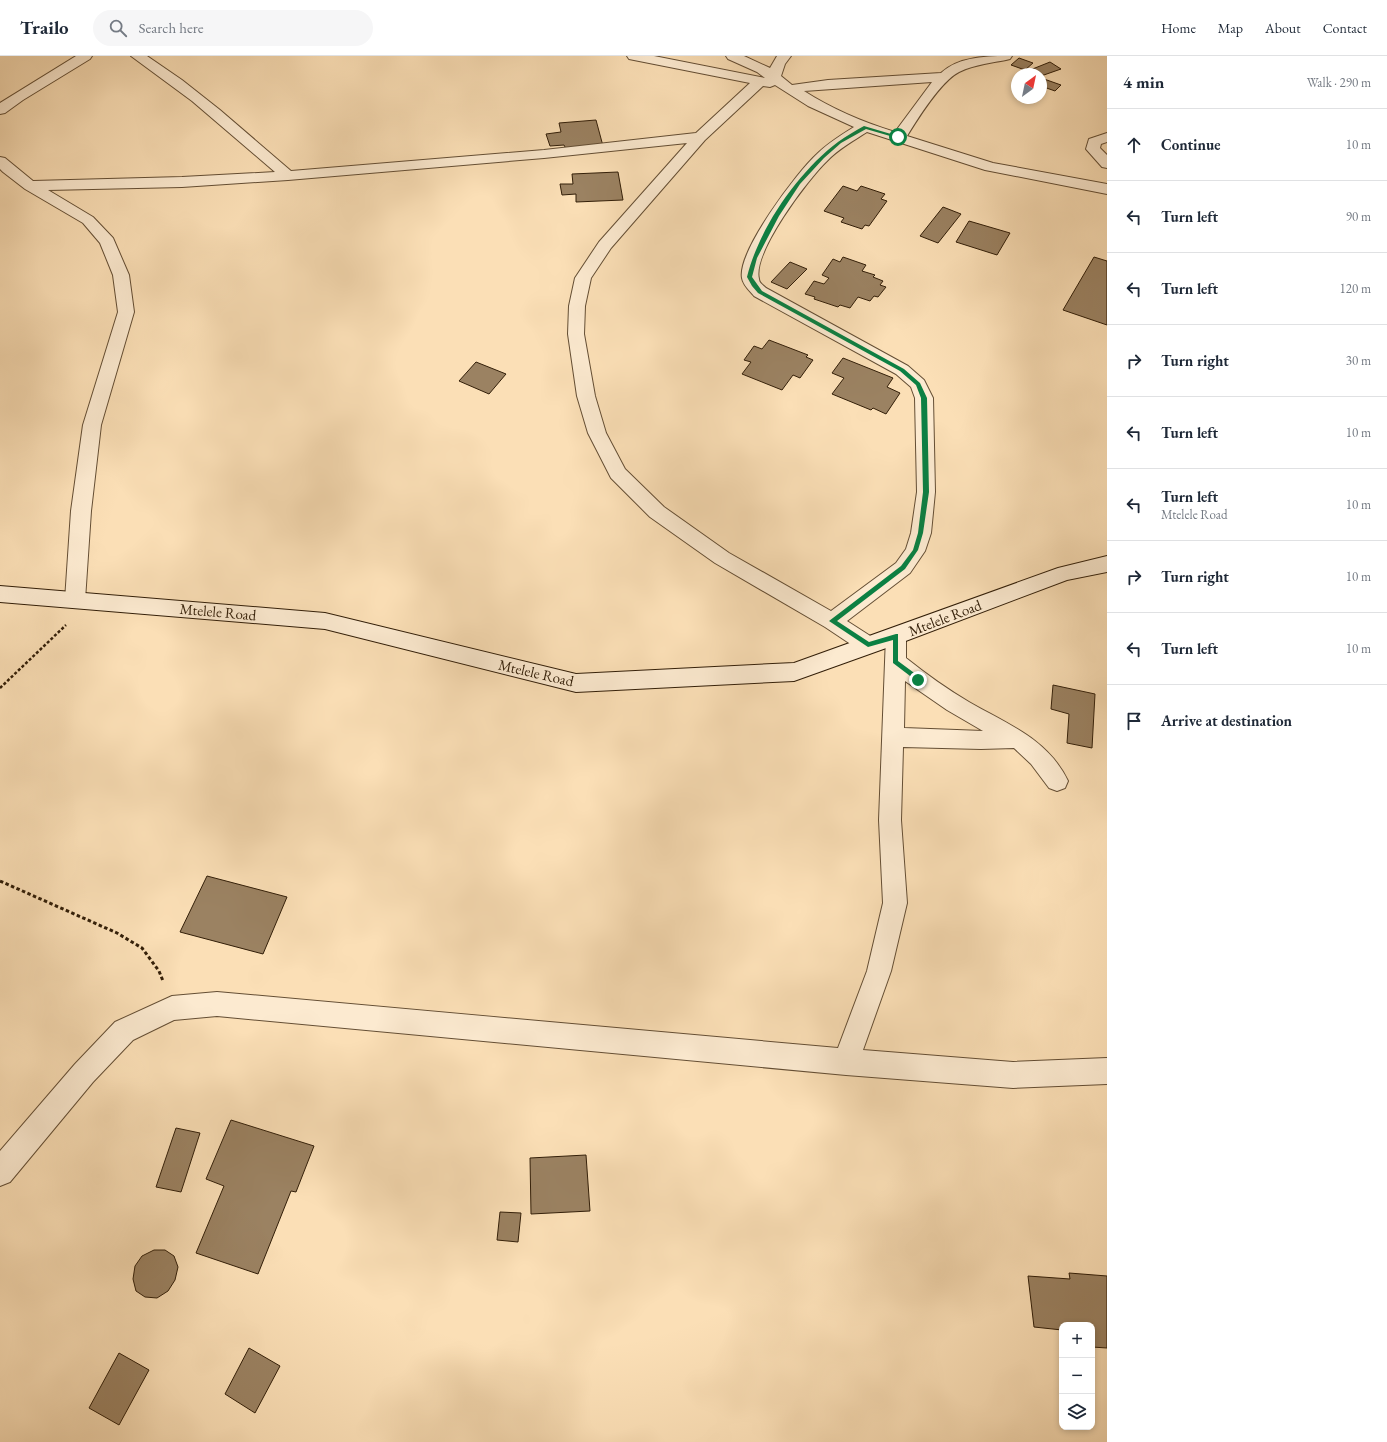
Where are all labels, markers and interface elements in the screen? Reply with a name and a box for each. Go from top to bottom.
search box [93,10,373,46]
text: Trailo [20,15,69,40]
icon: search [107,17,129,39]
text: Search here [139,18,204,37]
text: Home [1161,19,1196,37]
text: Map [1218,19,1243,37]
text: About [1265,19,1301,37]
text: Contact [1323,19,1367,37]
north arrow [1011,68,1047,104]
text: 4 min [1123,71,1164,93]
text: Walk · 290 m [1307,74,1371,91]
route start [889,128,907,146]
icon: ahead [1123,134,1145,156]
text: Continue [1161,135,1221,154]
text: 10 m [1346,136,1371,153]
icon: left [1123,206,1145,228]
text: Turn left [1161,207,1218,226]
text: 90 m [1346,208,1371,225]
icon: left [1123,278,1145,300]
text: Turn left [1161,279,1218,298]
text: 120 m [1340,280,1371,297]
icon: right [1123,350,1145,372]
text: Turn right [1161,351,1229,370]
text: 30 m [1346,352,1371,369]
icon: left [1123,422,1145,444]
text: Turn left [1161,423,1218,442]
text: 10 m [1346,424,1371,441]
text: Turn left [1161,487,1218,506]
icon: left [1123,494,1145,516]
text: 10 m [1346,496,1371,513]
text: Mtelele Road [1161,506,1228,523]
icon: right [1123,566,1145,588]
text: Turn right [1161,567,1229,586]
text: 10 m [1346,568,1371,585]
street label: Mtelele Road [906,595,984,640]
street label: Mtelele Road [179,599,258,624]
icon: left [1123,638,1145,660]
text: Turn left [1161,639,1218,658]
text: 10 m [1346,640,1371,657]
street label: Mtelele Road [497,655,576,690]
route end [909,671,927,689]
icon: arrive [1123,710,1145,732]
text: Arrive at destination [1161,711,1292,730]
map controls [1059,1322,1095,1430]
button: + [1059,1322,1095,1358]
button: − [1059,1358,1095,1394]
button: layers [1059,1394,1095,1430]

